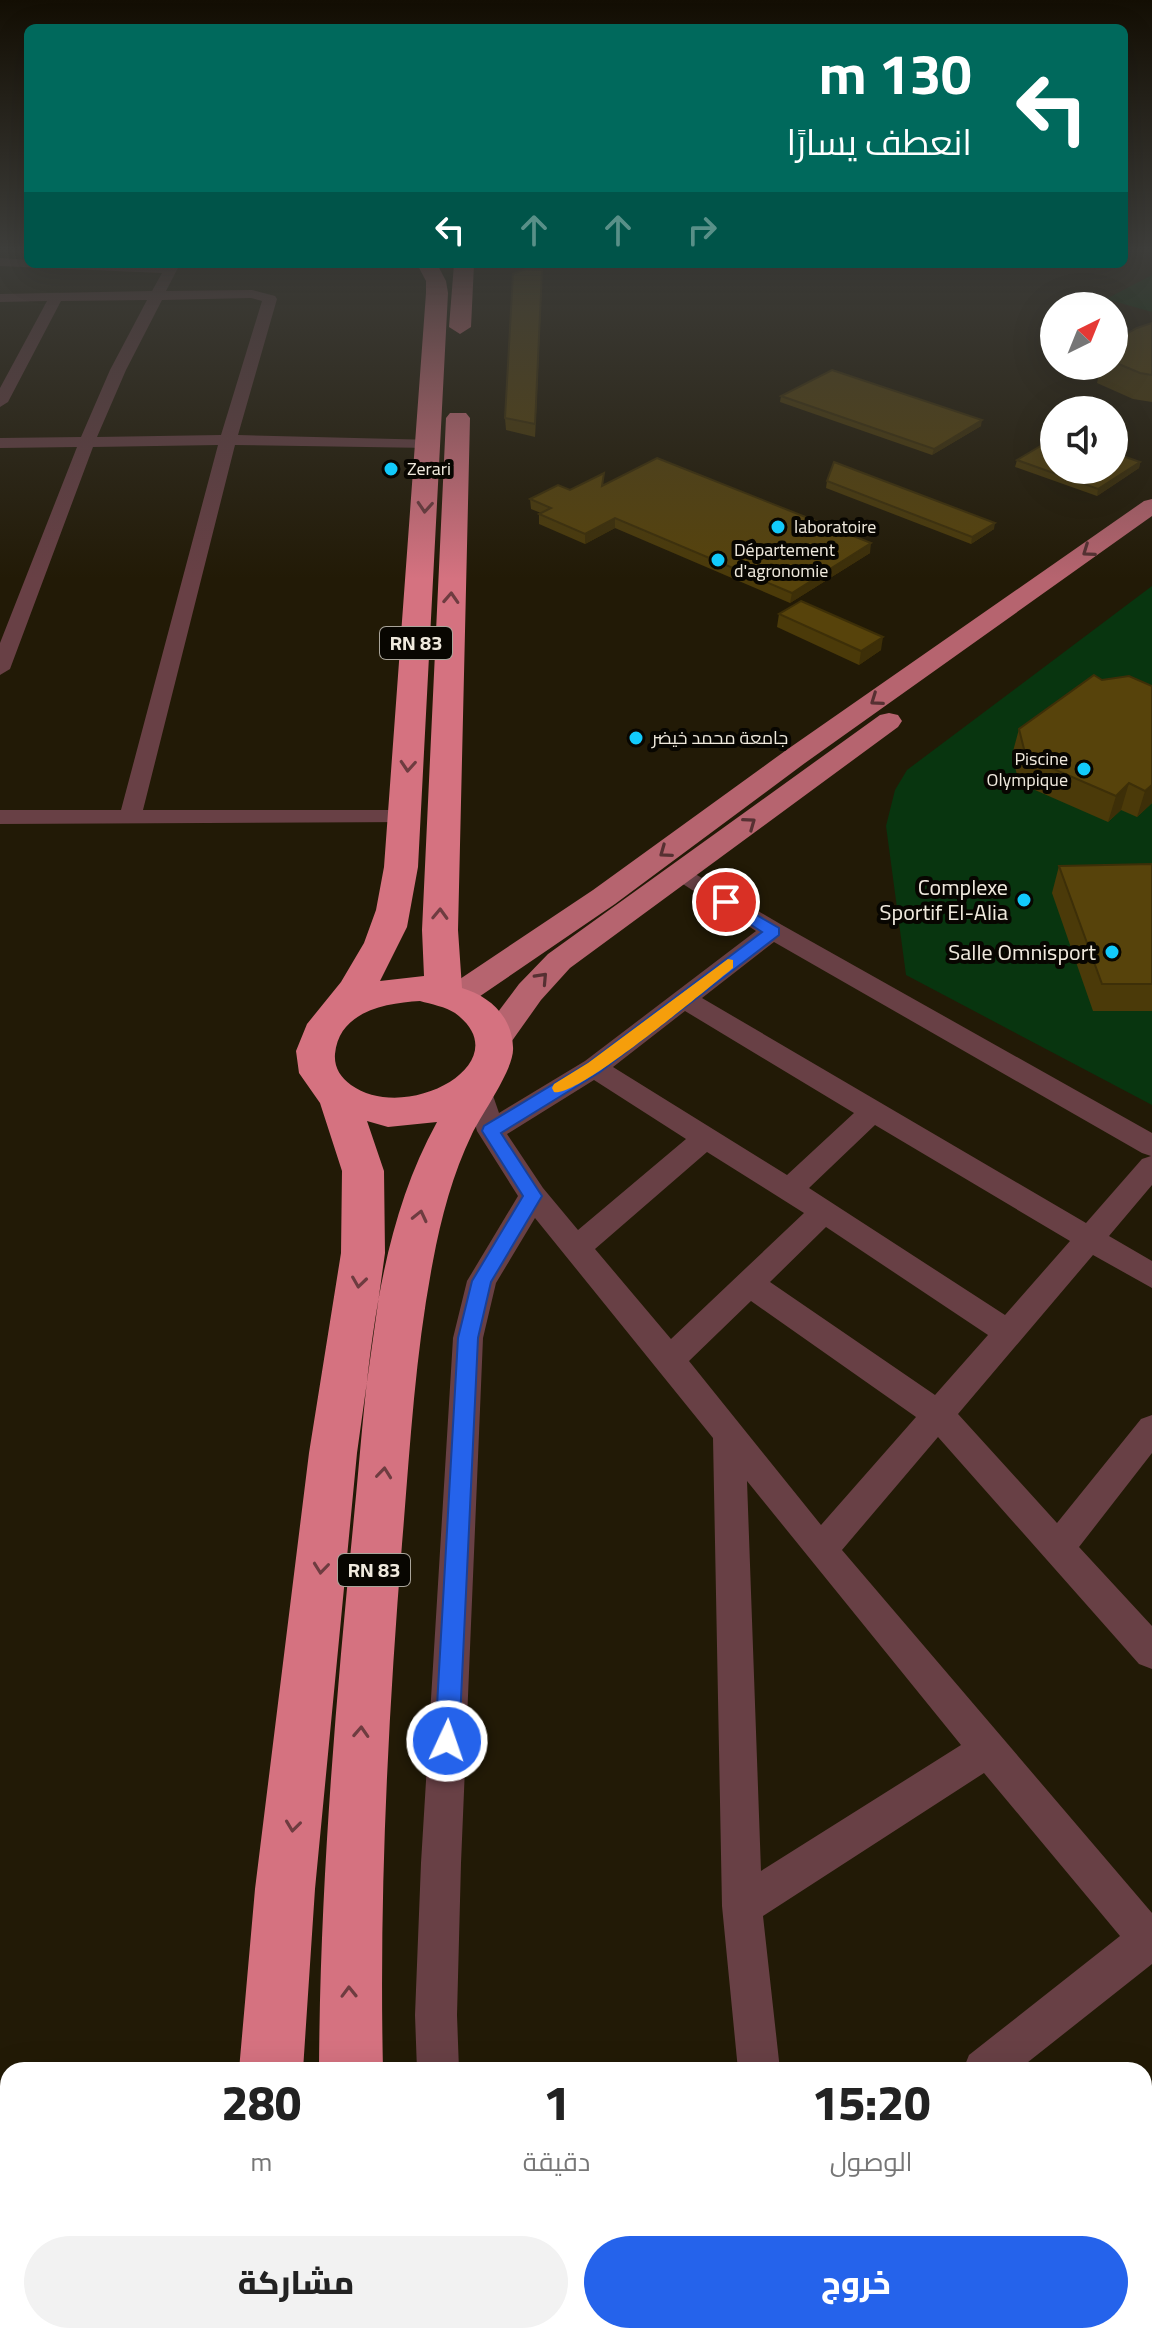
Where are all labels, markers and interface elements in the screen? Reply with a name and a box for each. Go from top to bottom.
text: 130 m [819,21,972,126]
icon: left [1000,56,1104,160]
text: انعطف يسارًا [787,108,972,176]
icon: left [428,208,472,252]
icon: ahead [512,208,556,252]
icon: ahead [596,208,640,252]
icon: right [680,208,724,252]
north arrow [1040,292,1128,380]
map controls [1040,292,1128,484]
button: sound [1040,396,1128,484]
place label: Zerari [407,452,451,485]
marker: Zerari [382,460,400,478]
one-way arrow [417,501,434,514]
place label: laboratoire [794,510,876,543]
marker: laboratoire [769,518,787,536]
place label: Département d'agronomie [734,533,836,587]
one-way arrow [1083,541,1097,556]
marker: Département d'agronomie [709,551,727,569]
one-way arrow [443,591,460,604]
road number: RN 83 [380,627,452,659]
one-way arrow [870,690,884,705]
place label: جامعة محمد خيضر [651,721,788,754]
marker: جامعة محمد خيضر [627,729,645,747]
place label: Piscine Olympique [987,742,1068,796]
one-way arrow [400,760,417,773]
marker: Piscine Olympique [1075,760,1093,778]
one-way arrow [741,818,756,832]
one-way arrow [659,842,673,857]
place label: Complexe Sportif El-Alia [880,866,1008,933]
pin [692,868,760,936]
icon: arrive [704,880,748,924]
marker: Complexe Sportif El-Alia [1015,891,1033,909]
one-way arrow [432,907,449,920]
place label: Salle Omnisport [948,931,1096,973]
marker: Salle Omnisport [1103,943,1121,961]
one-way arrow [533,973,548,987]
one-way arrow [411,1210,428,1224]
one-way arrow [351,1275,368,1289]
one-way arrow [375,1466,392,1479]
road number: RN 83 [338,1554,410,1586]
one-way arrow [313,1562,330,1575]
position arrow [405,1699,489,1783]
one-way arrow [352,1725,369,1738]
one-way arrow [284,1820,301,1833]
one-way arrow [341,1985,358,1998]
text: 280 [221,2057,301,2147]
text: 1 [543,2057,570,2147]
text: 15:20 [812,2057,931,2147]
text: m [251,2137,272,2186]
text: دقيقة [523,2137,590,2186]
text: الوصول [830,2137,913,2186]
button: مشاركة [24,2236,568,2328]
button: خروج [584,2236,1128,2328]

